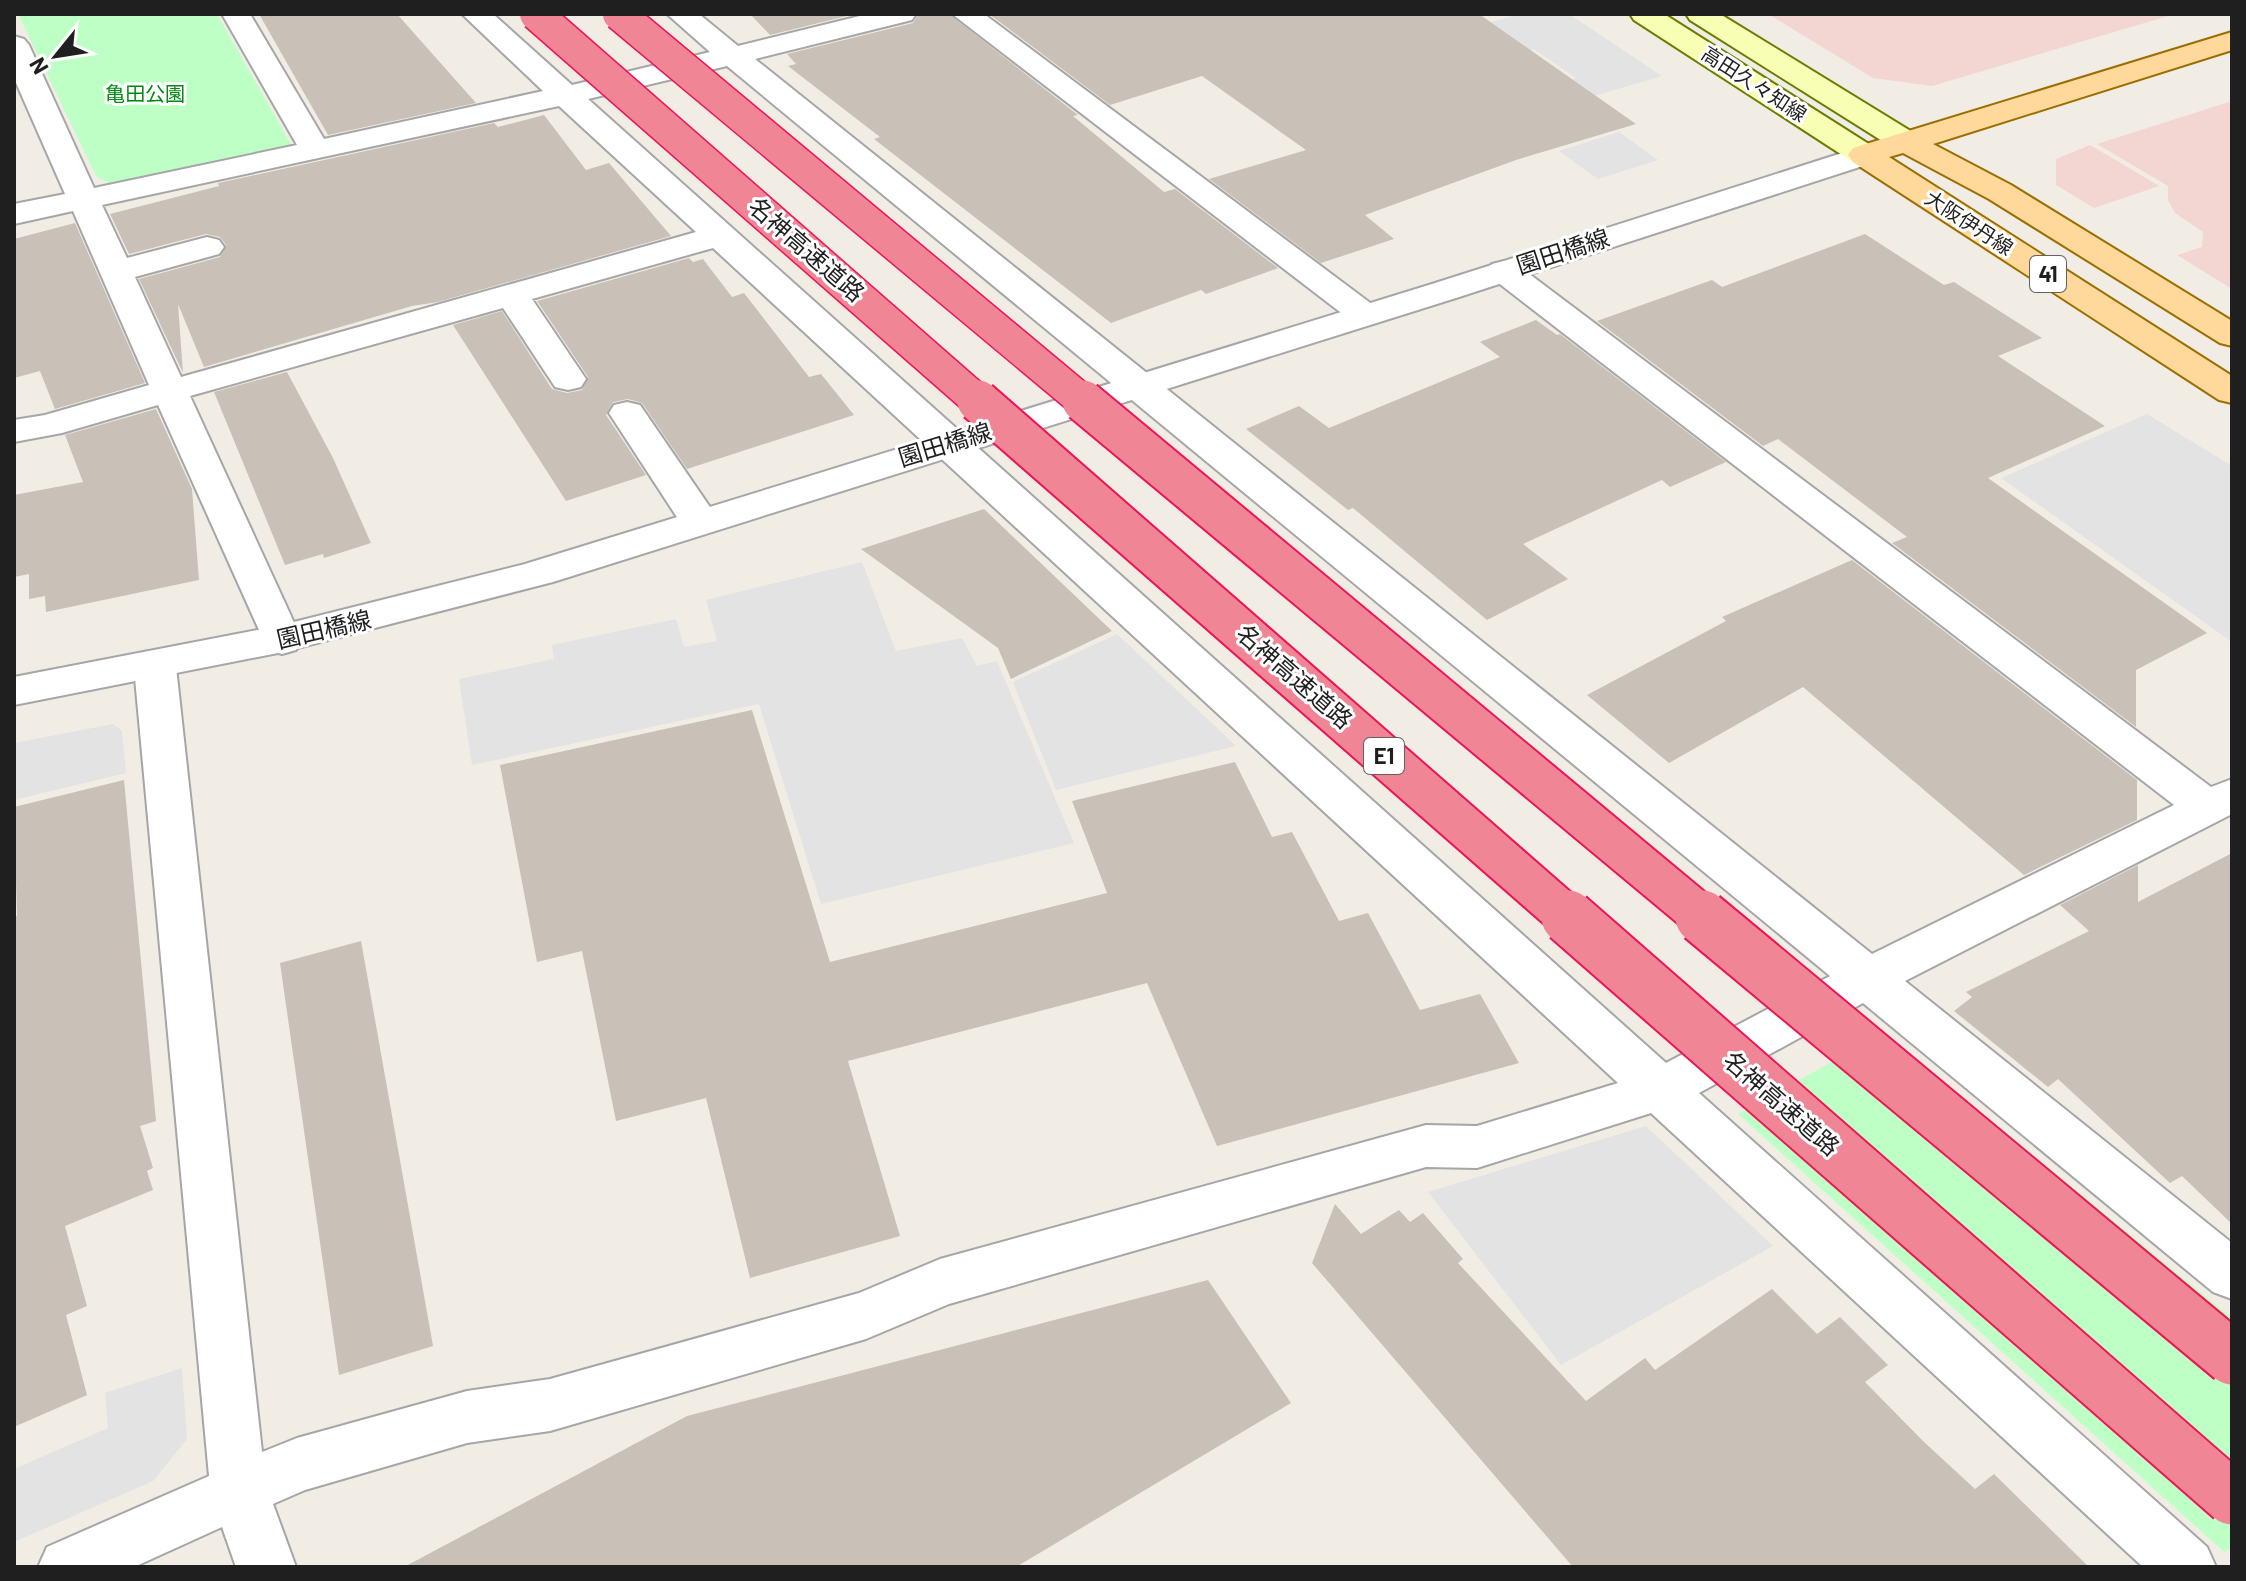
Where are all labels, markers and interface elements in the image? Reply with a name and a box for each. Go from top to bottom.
north arrow [16,16,96,96]
street label: 高田久々知線 [1698,40,1811,126]
text: N [23,54,53,79]
park label: 亀田公園 [105,81,185,105]
street label: 大阪伊丹線 [1921,185,2018,259]
street label: 名神高速道路 [743,191,871,307]
street label: 園田橋線 [1512,222,1613,279]
road number: 41 [2030,256,2066,292]
street label: 園田橋線 [894,416,995,471]
street label: 園田橋線 [274,604,374,653]
street label: 名神高速道路 [1231,618,1359,734]
road number: E1 [1364,738,1404,774]
street label: 名神高速道路 [1718,1045,1846,1161]

